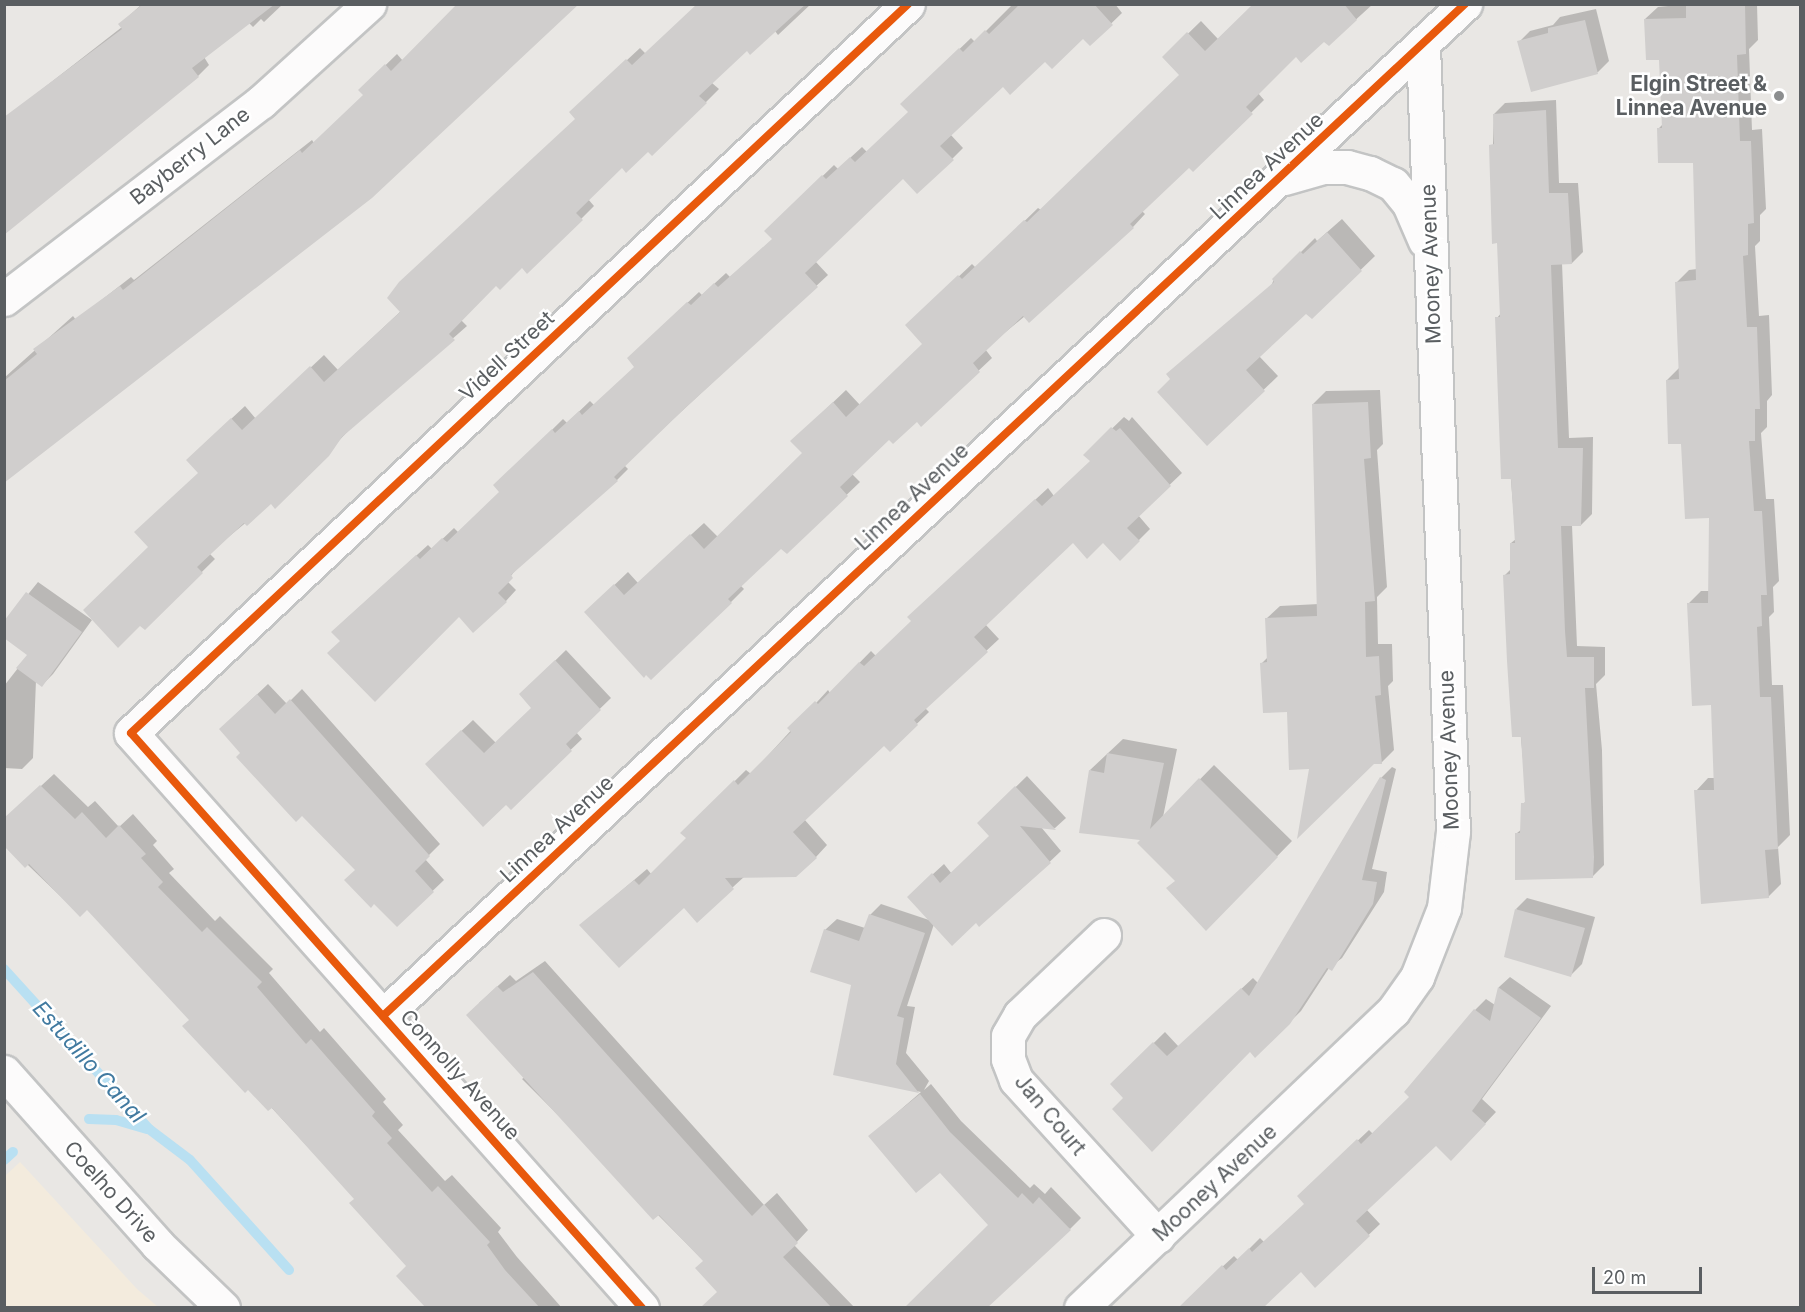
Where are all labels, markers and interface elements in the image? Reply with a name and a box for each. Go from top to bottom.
place label: Elgin Street & Linnea Avenue [1616,71,1767,121]
marker: Elgin Street & Linnea Avenue [1772,89,1786,103]
street label: Bayberry Lane [125,102,255,210]
street label: Linnea Avenue [1205,107,1329,225]
street label: Mooney Avenue [1416,184,1446,344]
street label: Videll Street [455,306,559,406]
street label: Linnea Avenue [850,438,974,556]
street label: Mooney Avenue [1434,670,1464,830]
street label: Linnea Avenue [495,770,619,888]
water label: Estudillo Canal [27,995,151,1129]
street label: Connolly Avenue [395,1004,525,1146]
street label: Jan Court [1009,1070,1091,1160]
street label: Mooney Avenue [1148,1119,1282,1247]
street label: Coelho Drive [59,1136,163,1248]
scale bar [1595,1255,1704,1293]
text: 20 m [1603,1267,1646,1288]

